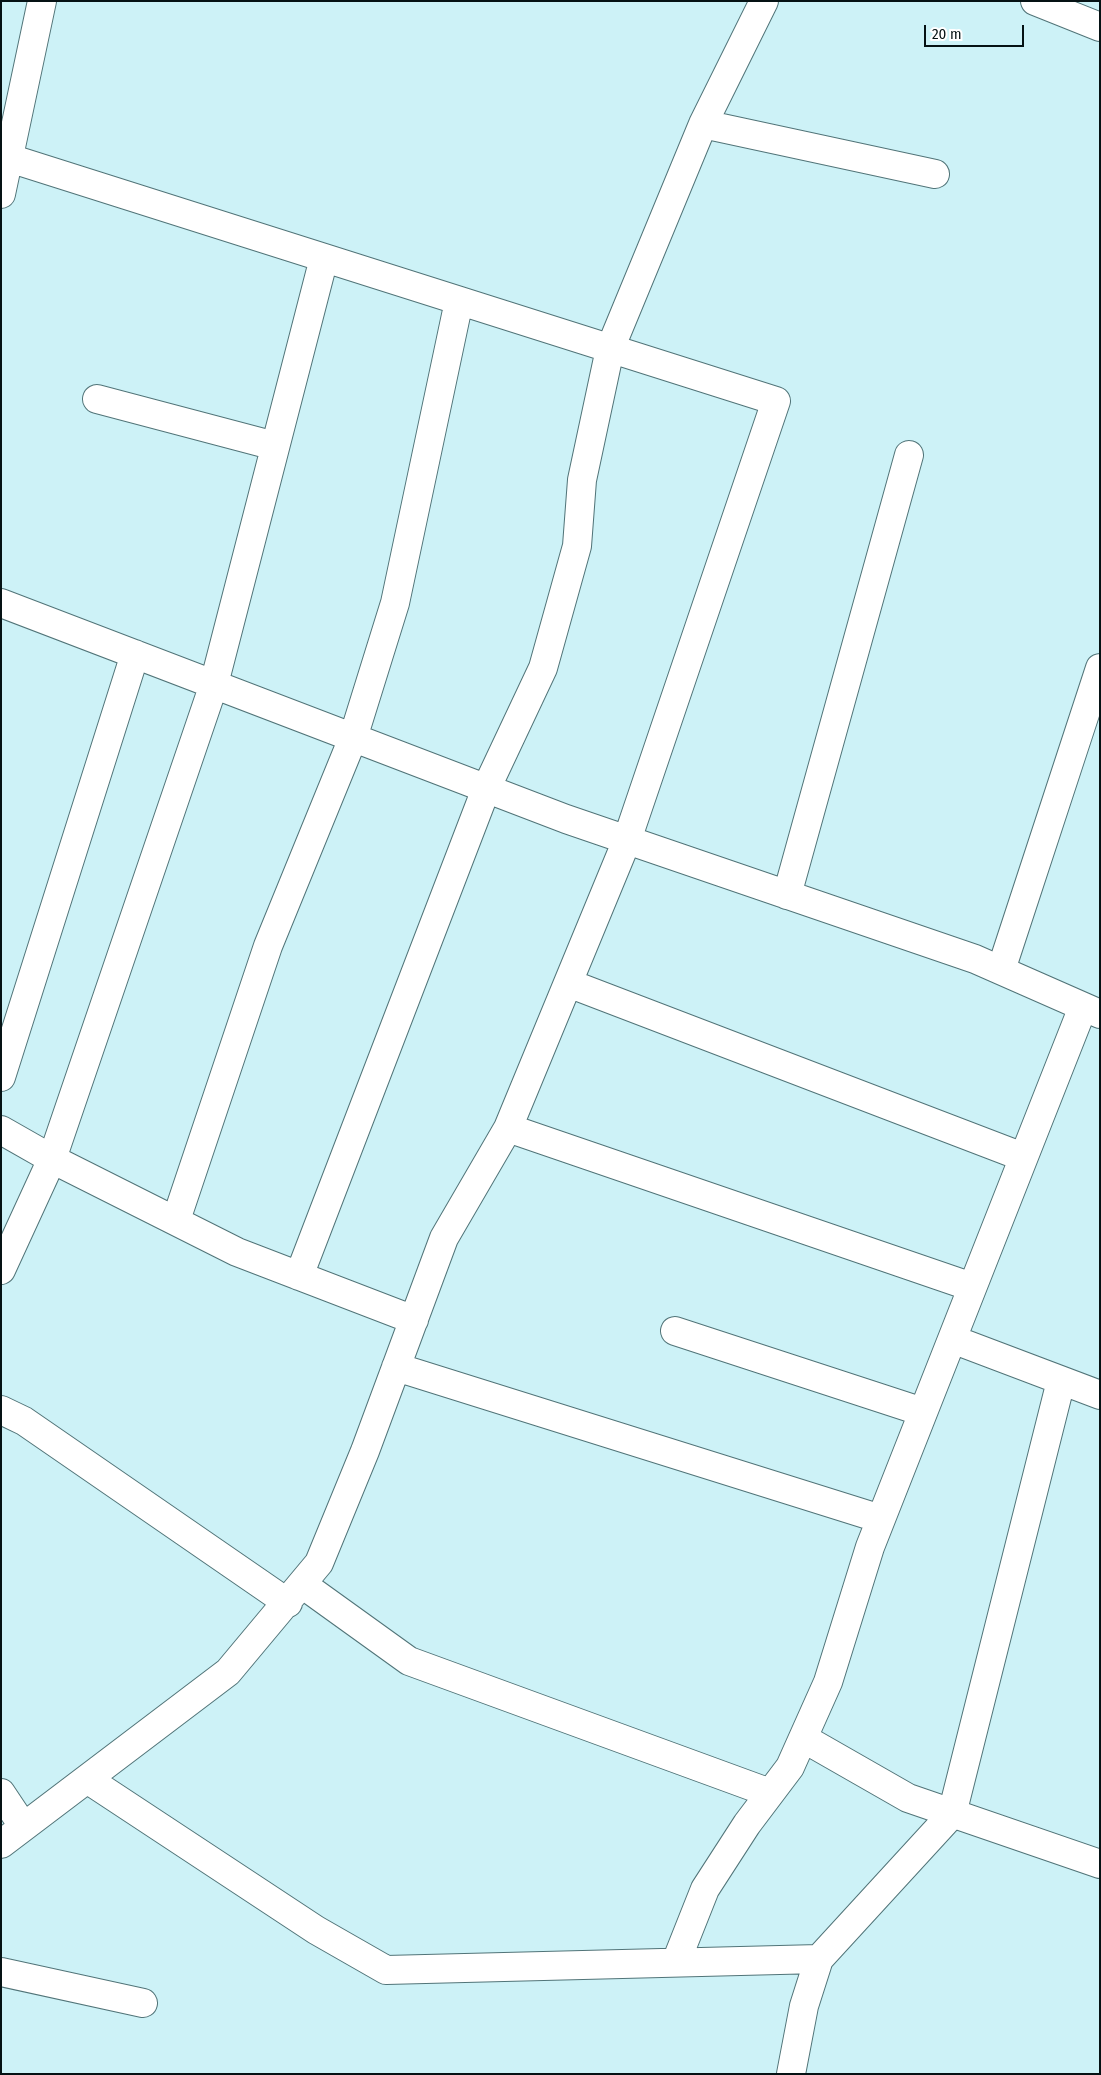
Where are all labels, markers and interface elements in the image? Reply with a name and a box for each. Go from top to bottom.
scale bar [926,15,1026,47]
text: 20 m [932,25,962,43]

